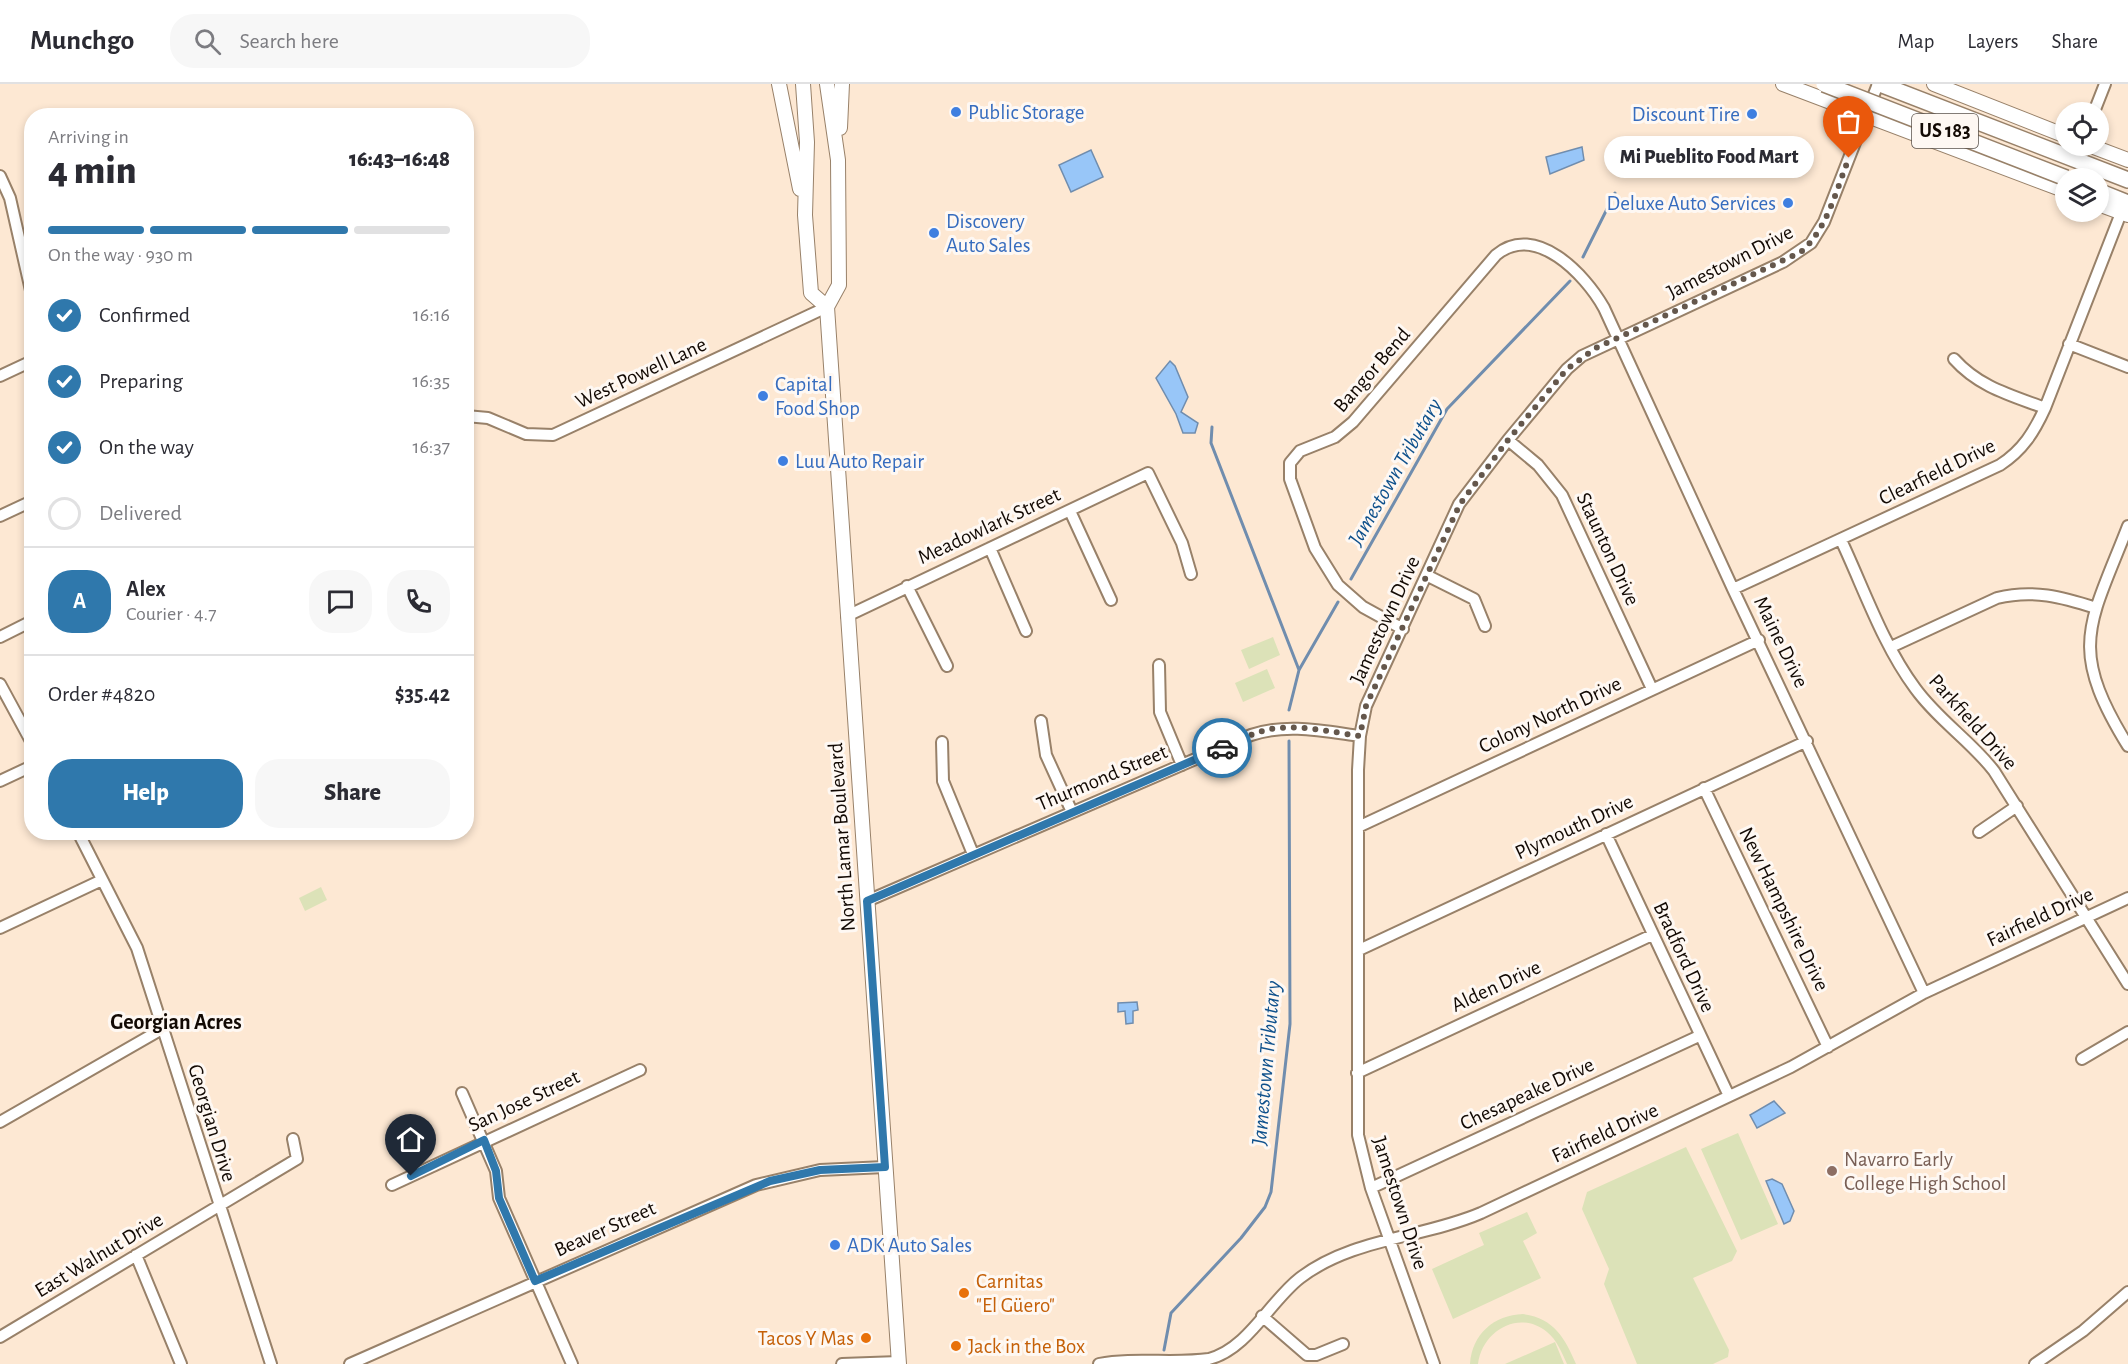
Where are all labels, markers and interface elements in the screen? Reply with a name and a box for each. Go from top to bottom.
search box [170,14,590,68]
icon: search [191,25,224,58]
text: Munchgo [30,27,134,55]
text: Search here [239,30,339,52]
text: Map [1898,31,1934,52]
text: Layers [1967,31,2018,52]
text: Share [2051,31,2098,52]
pin [1823,96,1874,158]
place label: Public Storage [968,102,1085,123]
map controls [2055,102,2109,222]
button: locate [2055,102,2109,156]
place label: Discount Tire [1632,104,1740,125]
marker: Public Storage [949,105,963,119]
icon: bag [1832,105,1865,138]
marker: Discount Tire [1745,107,1759,121]
road number: US 183 [1912,114,1978,148]
text: Arriving in [48,127,129,147]
callout: Mi Pueblito Food Mart [1603,137,1813,179]
text: Mi Pueblito Food Mart [1620,147,1798,167]
text: 16:43–16:48 [349,148,450,170]
text: 4 min [48,152,137,191]
button: layers [2055,168,2109,222]
place label: Deluxe Auto Services [1607,193,1776,214]
marker: Deluxe Auto Services [1781,196,1795,210]
place label: Discovery Auto Sales [946,211,1030,256]
street label: Jamestown Drive [1664,221,1796,303]
marker: Discovery Auto Sales [927,226,941,240]
text: On the way · 930 m [48,245,193,265]
icon: check [48,299,81,332]
text: Confirmed [99,304,190,326]
text: 16:16 [413,305,450,325]
street label: Bangor Bend [1330,324,1414,416]
street label: West Powell Lane [572,334,710,412]
icon: check [48,365,81,398]
text: Preparing [99,370,183,392]
text: 16:35 [413,371,450,391]
place label: Capital Food Shop [775,374,860,419]
marker: Capital Food Shop [756,389,770,403]
water label: Jamestown Tributary [1344,395,1446,550]
icon: check [48,431,81,464]
street label: Clearfield Drive [1875,435,1999,509]
text: On the way [99,436,194,458]
text: 16:37 [413,437,450,457]
place label: Luu Auto Repair [795,451,924,472]
marker: Luu Auto Repair [776,454,790,468]
street label: Meadowlark Street [915,484,1064,568]
street label: Staunton Drive [1573,489,1643,609]
text: Delivered [99,502,182,524]
street label: Jamestown Drive [1346,553,1424,687]
button: chat [309,570,372,633]
button: phone [387,570,450,633]
text: Alex [126,578,166,600]
text: A [73,590,86,612]
street label: Maine Drive [1750,593,1812,691]
text: Courier · 4.7 [126,604,217,624]
street label: Parkfield Drive [1925,670,2021,774]
street label: Colony North Drive [1476,673,1624,757]
text: Order #4820 [48,683,155,705]
text: $35.42 [395,683,450,705]
courier [1192,718,1252,778]
icon: car [1206,732,1239,765]
street label: Thurmond Street [1034,741,1171,815]
street label: North Lamar Boulevard [825,742,859,932]
button: Help [48,759,243,828]
button: Share [255,759,450,828]
street label: Plymouth Drive [1512,791,1636,863]
street label: New Hampshire Drive [1735,824,1833,994]
street label: Fairfield Drive [1984,883,2096,951]
street label: Bradford Drive [1649,899,1719,1015]
street label: Alden Drive [1448,956,1544,1016]
water label: Jamestown Tributary [1248,980,1284,1147]
district label: Georgian Acres [110,1011,242,1033]
street label: Chesapeake Drive [1457,1054,1597,1134]
street label: Georgian Drive [184,1062,240,1184]
street label: San Jose Street [465,1066,583,1136]
street label: Fairfield Drive [1549,1099,1661,1167]
pin [385,1114,436,1176]
icon: home [394,1123,427,1156]
street label: Jamestown Drive [1369,1134,1431,1272]
place label: Navarro Early College High School [1844,1149,2006,1194]
marker: Navarro Early College High School [1825,1164,1839,1178]
street label: Beaver Street [551,1197,659,1261]
street label: East Walnut Drive [31,1209,167,1301]
place label: ADK Auto Sales [847,1235,972,1256]
marker: ADK Auto Sales [828,1238,842,1252]
place label: Carnitas "El Güero" [976,1271,1055,1316]
marker: Carnitas "El Güero" [957,1286,971,1300]
place label: Tacos Y Mas [757,1328,854,1349]
marker: Tacos Y Mas [859,1331,873,1345]
place label: Jack in the Box [968,1336,1085,1357]
marker: Jack in the Box [949,1339,963,1353]

